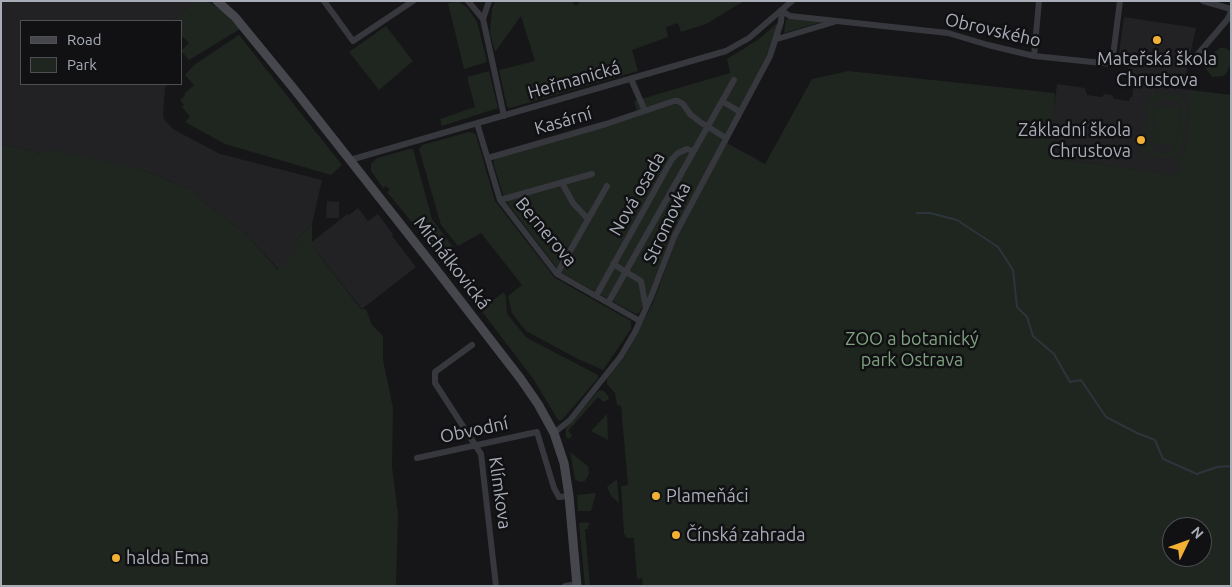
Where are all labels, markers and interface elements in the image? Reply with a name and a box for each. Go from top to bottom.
street label: Obrovského [943,8,1043,52]
legend [20,20,182,85]
text: Road [67,31,102,48]
marker: Mateřská škola Chrustova [1151,34,1163,46]
place label: Mateřská škola Chrustova [1097,48,1217,90]
text: Park [67,56,97,73]
street label: Heřmanická [525,56,623,104]
street label: Kasární [532,103,594,139]
place label: Základní škola Chrustova [1018,119,1131,162]
marker: Základní škola Chrustova [1135,134,1147,146]
street label: Nová osada [604,148,670,240]
street label: Stromovka [639,179,695,267]
street label: Bernerova [511,193,581,271]
street label: Michálkovická [409,212,495,314]
park label: ZOO a botanický park Ostrava [845,328,979,370]
street label: Obvodní [438,412,510,448]
street label: Klímkova [484,455,516,531]
place label: Plameňáci [666,485,749,507]
marker: Plameňáci [650,490,662,502]
north arrow [1162,517,1212,567]
text: N [1188,523,1207,542]
place label: Čínská zahrada [686,524,806,546]
marker: Čínská zahrada [670,529,682,541]
place label: halda Ema [126,547,209,569]
marker: halda Ema [110,552,122,564]

